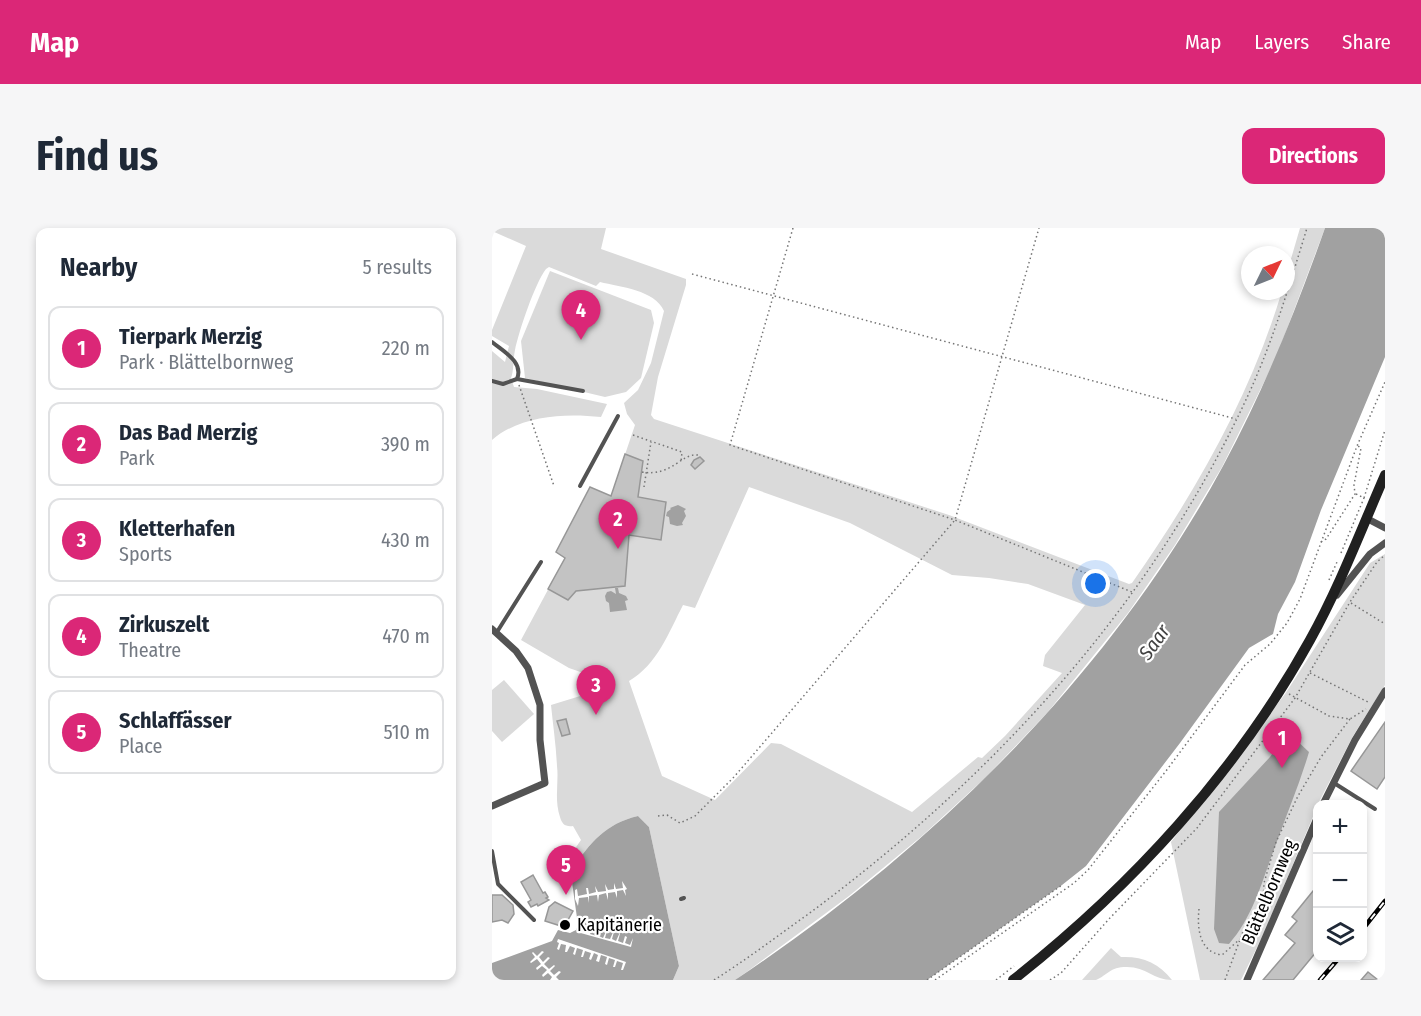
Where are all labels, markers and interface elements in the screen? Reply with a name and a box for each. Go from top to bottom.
text: Map [30,26,79,59]
text: Map [1185,29,1221,55]
text: Layers [1254,29,1309,55]
text: Share [1342,29,1391,55]
button: Directions [1242,128,1385,184]
text: Find us [36,131,158,181]
north arrow [1241,246,1295,300]
text: Nearby [60,252,137,283]
text: 5 results [362,255,432,279]
pin: 4 [562,291,601,340]
text: Tierpark Merzig [119,323,262,350]
text: 1 [77,336,86,360]
text: 220 m [382,336,430,360]
text: Park · Blättelbornweg [119,350,293,374]
text: Das Bad Merzig [119,419,257,446]
text: 2 [77,432,86,456]
text: 390 m [381,432,430,456]
text: Park [119,446,155,470]
pin: 2 [598,500,638,549]
text: Kletterhafen [119,515,235,542]
text: 3 [77,528,86,552]
text: 430 m [381,528,430,552]
text: Sports [119,542,172,566]
your location [1081,569,1110,598]
text: Zirkuszelt [119,611,210,638]
water label: Saar [1133,619,1175,665]
text: 4 [76,624,87,648]
text: 470 m [382,624,430,648]
text: Theatre [119,638,181,662]
pin: 3 [576,666,616,715]
text: Schlaffässer [119,707,232,734]
pin: 1 [1262,718,1302,768]
text: 5 [77,720,86,744]
text: 510 m [384,720,430,744]
text: Place [119,734,162,758]
map controls [1313,800,1367,962]
button: + [1313,800,1367,854]
street label: Blättelbornweg [1237,835,1301,948]
pin: 5 [546,846,586,895]
button: − [1313,854,1367,908]
button: layers [1313,908,1367,962]
place label: Kapitänerie [577,914,662,936]
marker: Kapitänerie [558,918,572,932]

